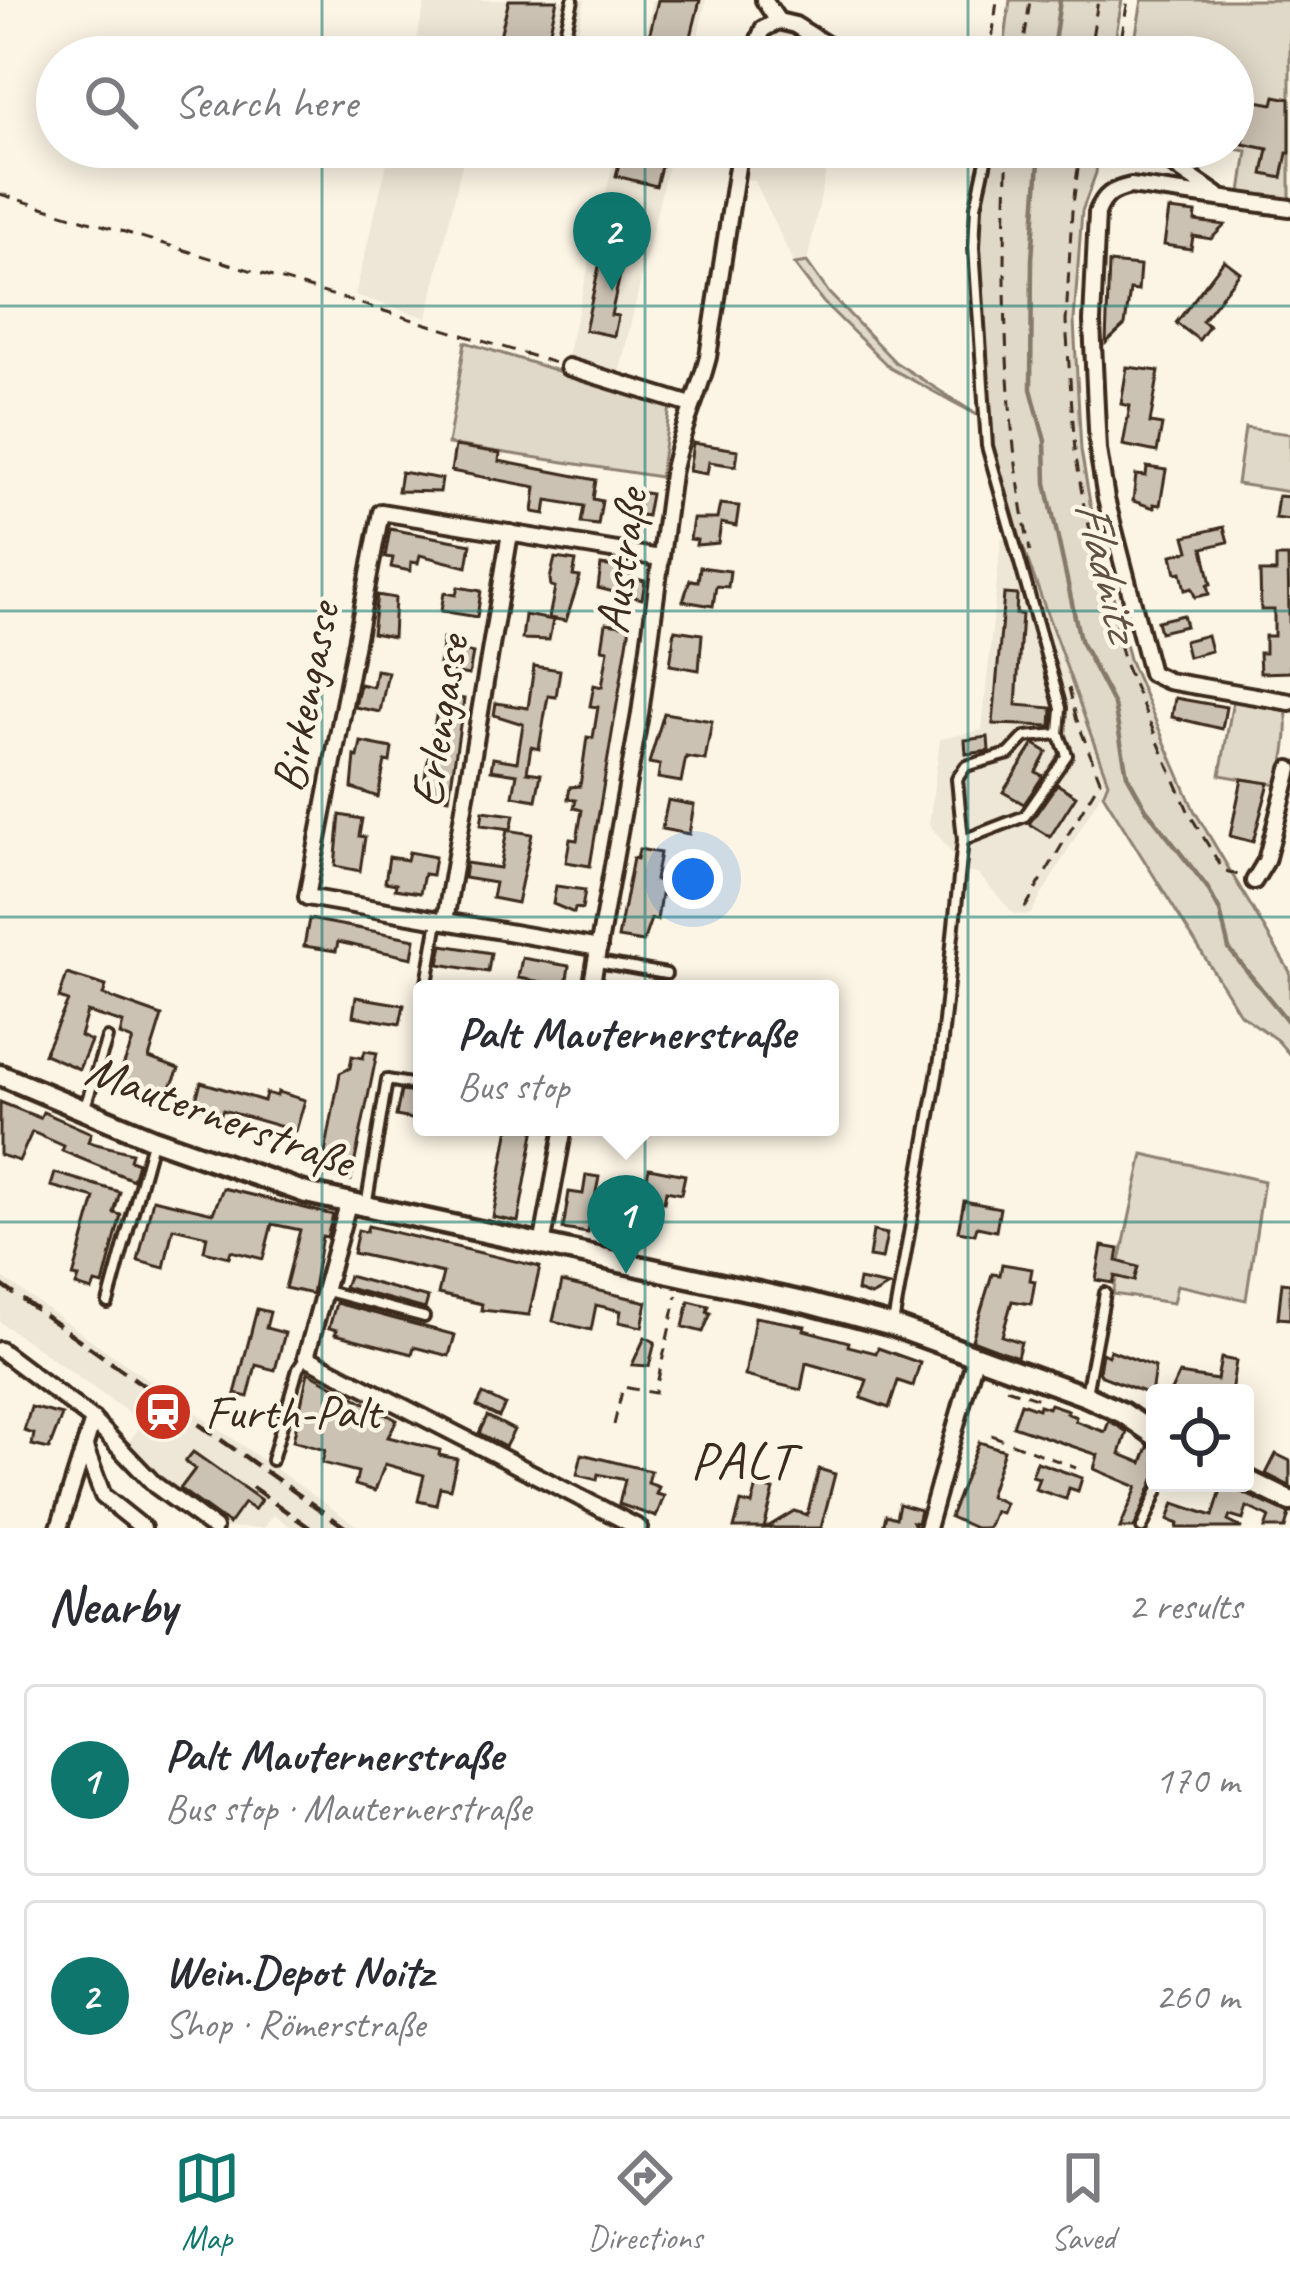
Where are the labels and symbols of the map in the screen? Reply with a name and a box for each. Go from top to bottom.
pin: 2 [573,192,651,291]
street label: Austraße [581,482,661,637]
water label: Fladnitz [1060,493,1158,652]
street label: Birkengasse [257,594,353,797]
street label: Erlengasse [396,628,483,811]
your location [663,849,723,909]
street label: Mauternerstraße [78,1039,365,1192]
pin: 1 [587,1175,665,1274]
station icon: Furth-Palt [132,1381,194,1443]
place label: Furth-Palt [205,1382,384,1442]
district label: PALT [690,1426,803,1494]

